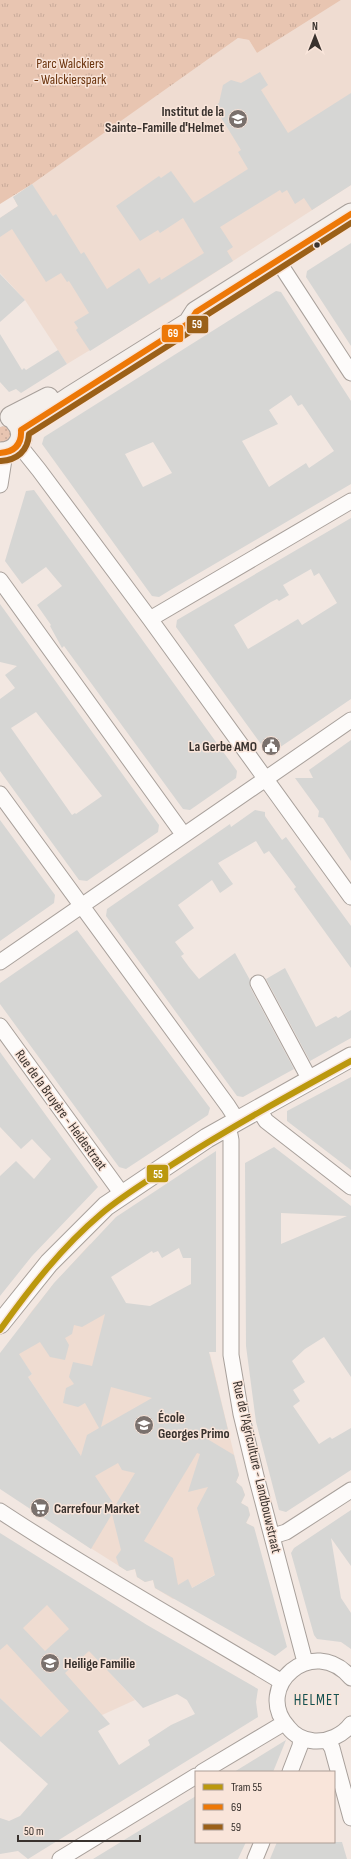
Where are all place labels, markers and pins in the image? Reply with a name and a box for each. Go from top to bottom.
place label: Institut de la Sainte-Famille d'Helmet [105,103,224,136]
school or university icon: Institut de la Sainte-Famille d'Helmet [227,108,249,130]
unlabelled marker [312,240,322,250]
public building icon: La Gerbe AMO [260,735,282,757]
place label: La Gerbe AMO [189,738,257,755]
place label: École Georges Primo [158,1409,230,1442]
school or university icon: École Georges Primo [133,1414,155,1436]
supermarket icon: Carrefour Market [29,1497,51,1519]
place label: Carrefour Market [54,1500,140,1517]
school or university icon: Heilige Familie [39,1652,61,1674]
place label: Heilige Familie [64,1655,135,1672]

